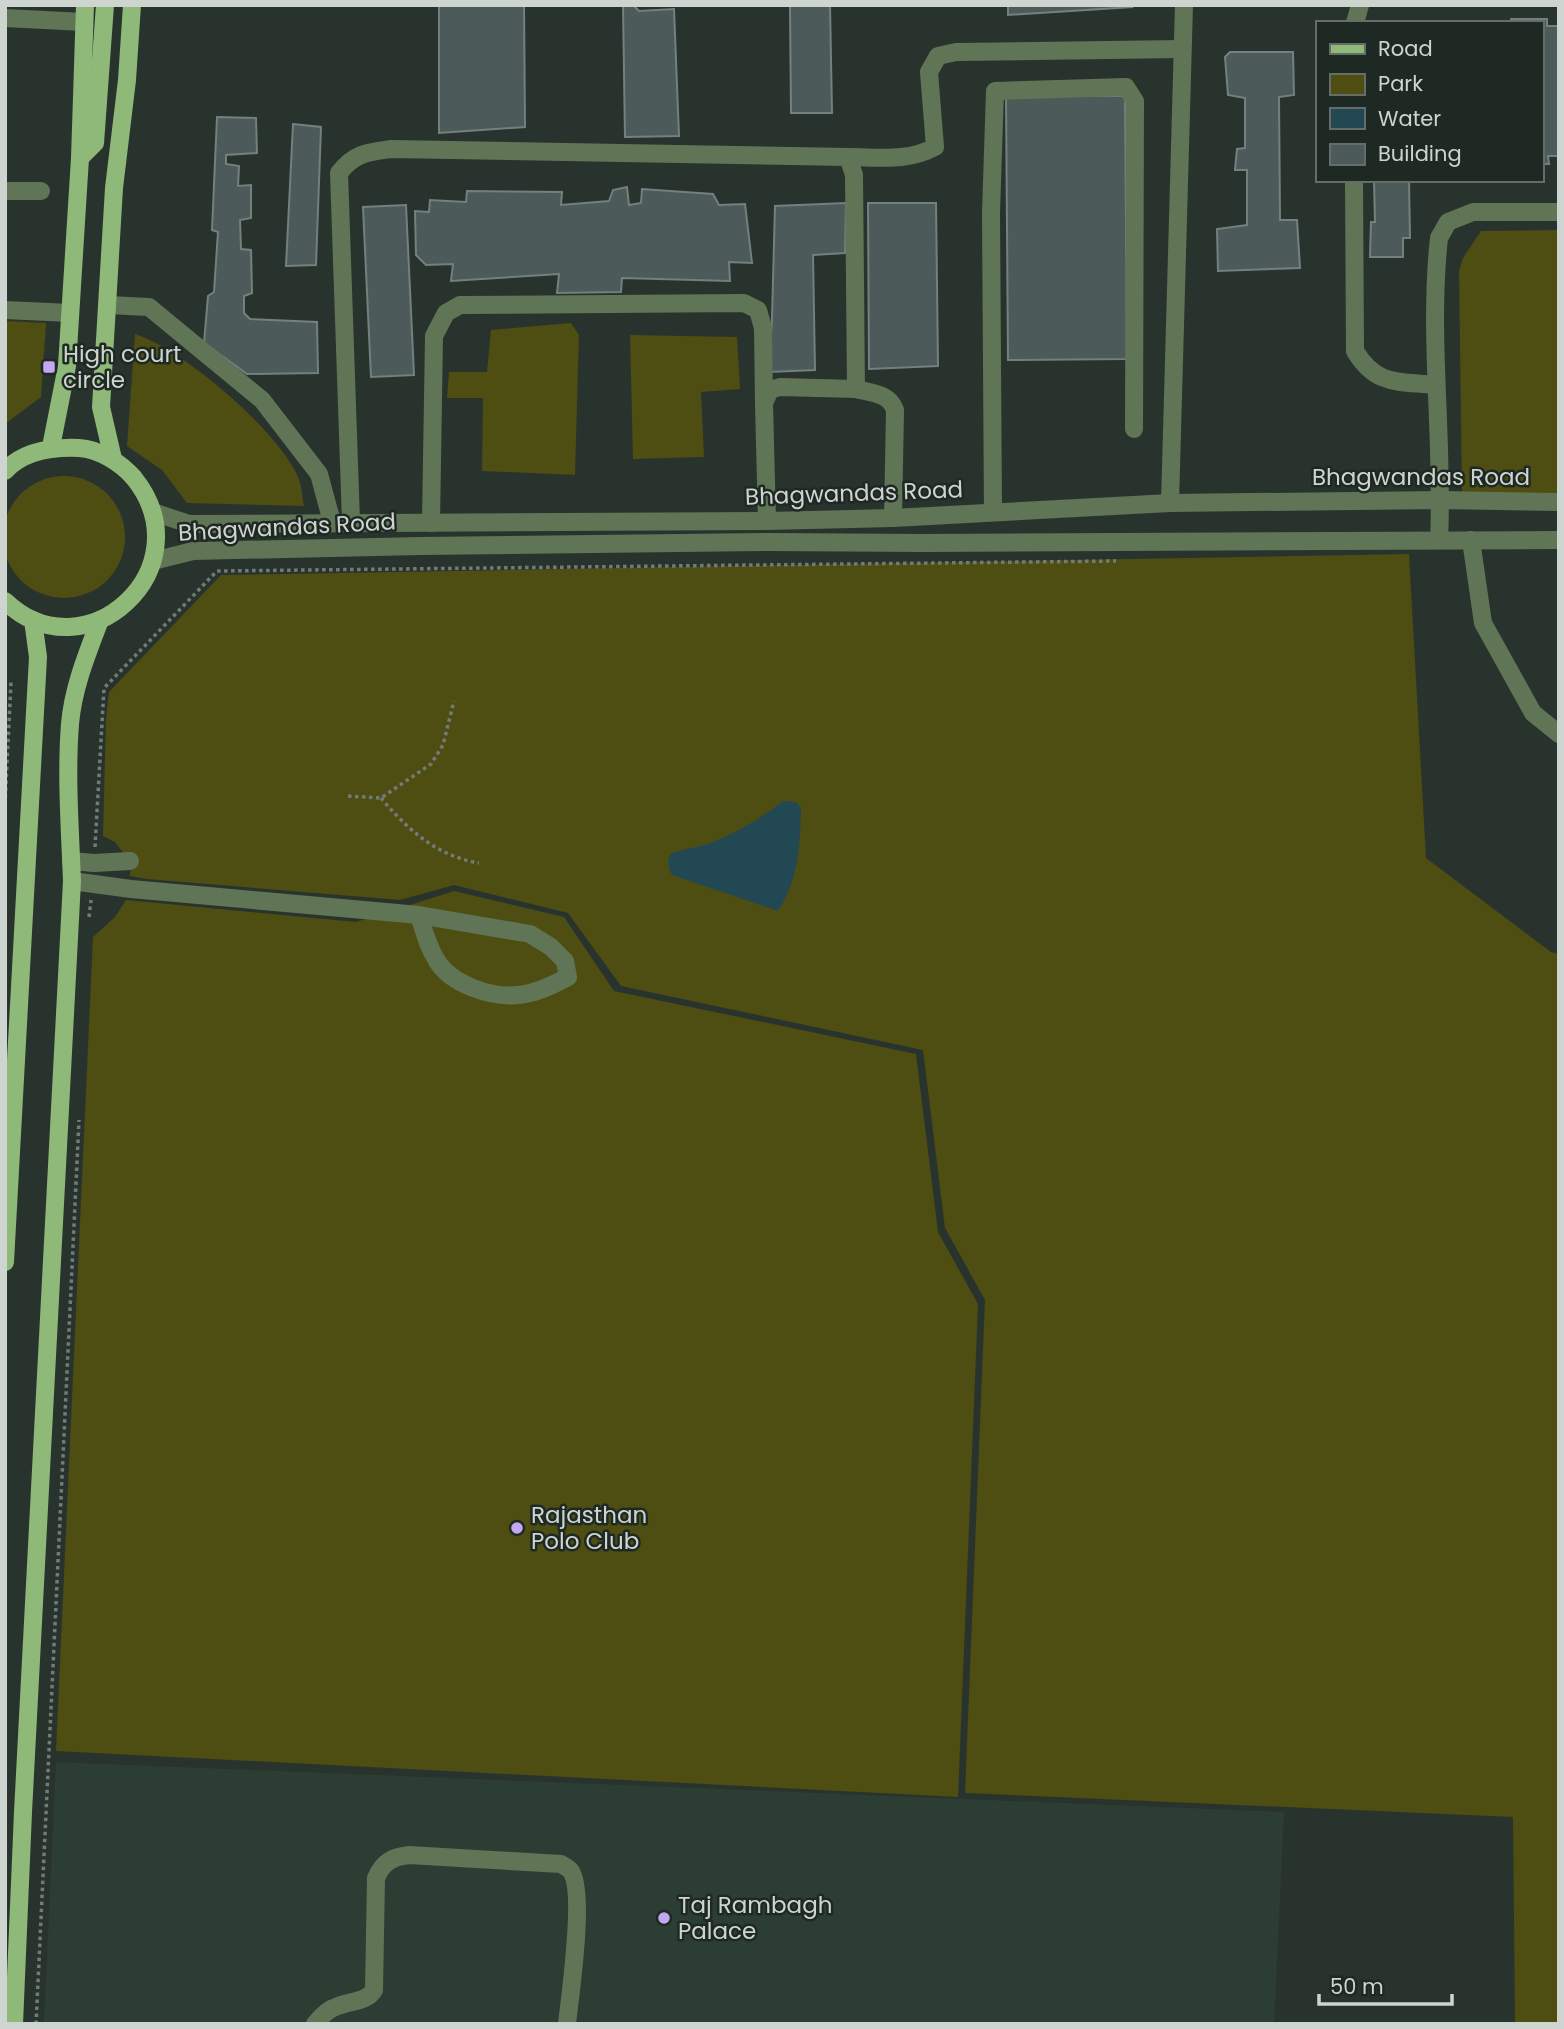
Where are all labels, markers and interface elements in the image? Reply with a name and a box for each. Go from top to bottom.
legend [1316,21,1543,182]
text: Road [1378,34,1433,63]
text: Park [1378,69,1423,98]
text: Water [1378,104,1441,133]
text: Building [1378,139,1462,168]
place label: High court circle [63,338,181,396]
marker: High court circle [41,359,57,375]
street label: Bhagwandas Road [1312,461,1530,493]
street label: Bhagwandas Road [744,473,964,513]
street label: Bhagwandas Road [177,505,397,549]
place label: Rajasthan Polo Club [531,1499,647,1557]
marker: Rajasthan Polo Club [509,1520,525,1536]
place label: Taj Rambagh Palace [678,1889,832,1947]
marker: Taj Rambagh Palace [656,1910,672,1926]
scale bar [1319,1962,1452,2006]
text: 50 m [1330,1972,1384,2001]

